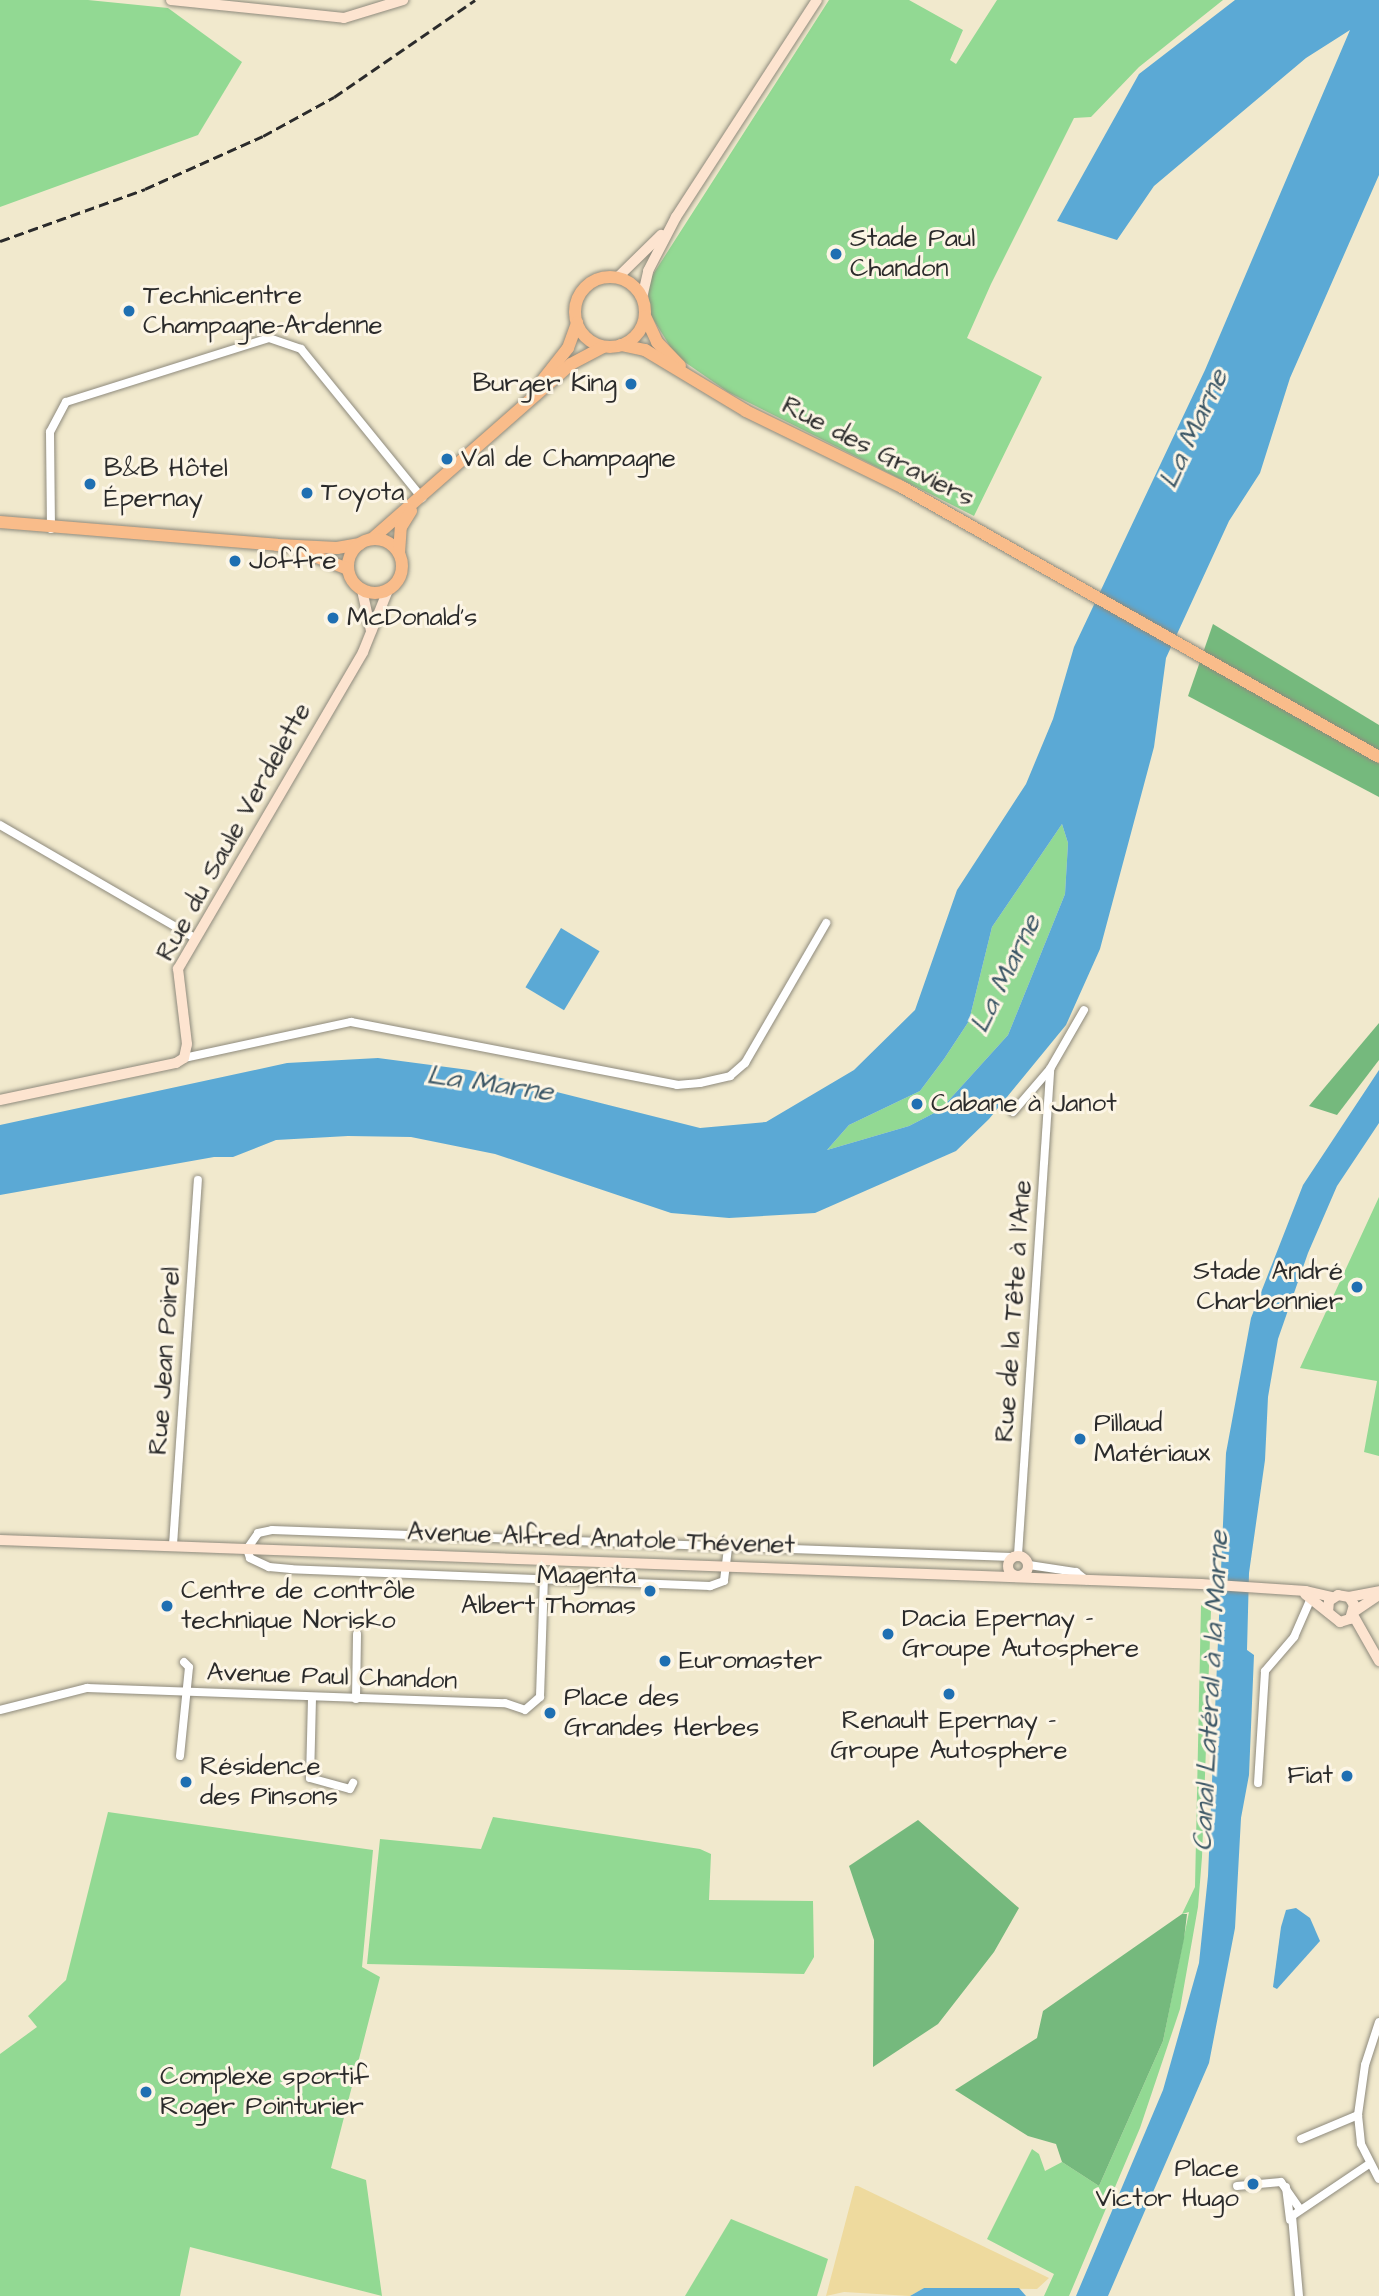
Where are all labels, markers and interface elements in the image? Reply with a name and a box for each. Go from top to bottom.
place label: Stade Paul Chandon [850,223,975,284]
marker: Stade Paul Chandon [828,246,844,262]
place label: Technicentre Champagne-Ardenne [143,280,382,342]
marker: Technicentre Champagne-Ardenne [121,303,137,319]
water label: La Marne [1152,364,1236,494]
place label: Burger King [473,368,617,400]
marker: Burger King [623,376,639,392]
street label: Rue des Graviers [777,390,979,514]
place label: Val de Champagne [461,443,676,475]
marker: Val de Champagne [439,451,455,467]
place label: B&B Hôtel Épernay [104,453,228,514]
marker: B&B Hôtel Épernay [82,476,98,492]
place label: Toyota [321,477,404,509]
marker: Toyota [299,485,315,501]
place label: Joffre [249,545,337,577]
marker: Joffre [227,553,243,569]
place label: McDonald's [347,602,477,634]
marker: McDonald's [325,610,341,626]
street label: Rue du Saule Verdelette [150,698,318,966]
water label: La Marne [963,910,1049,1038]
water label: La Marne [425,1059,555,1109]
place label: Cabane à Janot [931,1088,1117,1120]
marker: Cabane à Janot [909,1096,925,1112]
street label: Rue de la Tête à l'Ane [989,1179,1039,1443]
place label: Stade André Charbonnier [1193,1256,1343,1318]
street label: Rue Jean Poirel [143,1266,187,1456]
marker: Stade André Charbonnier [1349,1279,1365,1295]
place label: Pillaud Matériaux [1094,1408,1210,1470]
marker: Pillaud Matériaux [1072,1431,1088,1447]
street label: Avenue Alfred Anatole Thévenet [407,1517,795,1561]
water label: Canal Latéral à la Marne [1186,1530,1236,1852]
place label: Magenta Albert Thomas [461,1560,636,1622]
place label: Centre de contrôle technique Norisko [181,1575,415,1636]
marker: Magenta Albert Thomas [642,1583,658,1599]
marker: Centre de contrôle technique Norisko [159,1598,175,1614]
place label: Dacia Epernay - Groupe Autosphere [902,1603,1139,1664]
marker: Dacia Epernay - Groupe Autosphere [880,1626,896,1642]
place label: Euromaster [679,1645,822,1677]
marker: Euromaster [657,1653,673,1669]
street label: Avenue Paul Chandon [206,1657,458,1697]
place label: Place des Grandes Herbes [564,1682,759,1744]
marker: Renault Epernay - Groupe Autosphere [941,1686,957,1702]
marker: Place des Grandes Herbes [542,1705,558,1721]
place label: Renault Epernay - Groupe Autosphere [831,1705,1067,1766]
place label: Résidence des Pinsons [200,1751,338,1812]
place label: Fiat [1287,1760,1333,1792]
marker: Fiat [1339,1768,1355,1784]
marker: Résidence des Pinsons [178,1774,194,1790]
place label: Complexe sportif Roger Pointurier [160,2061,369,2122]
marker: Complexe sportif Roger Pointurier [138,2084,154,2100]
place label: Place Victor Hugo [1095,2153,1239,2214]
marker: Place Victor Hugo [1245,2176,1261,2192]

